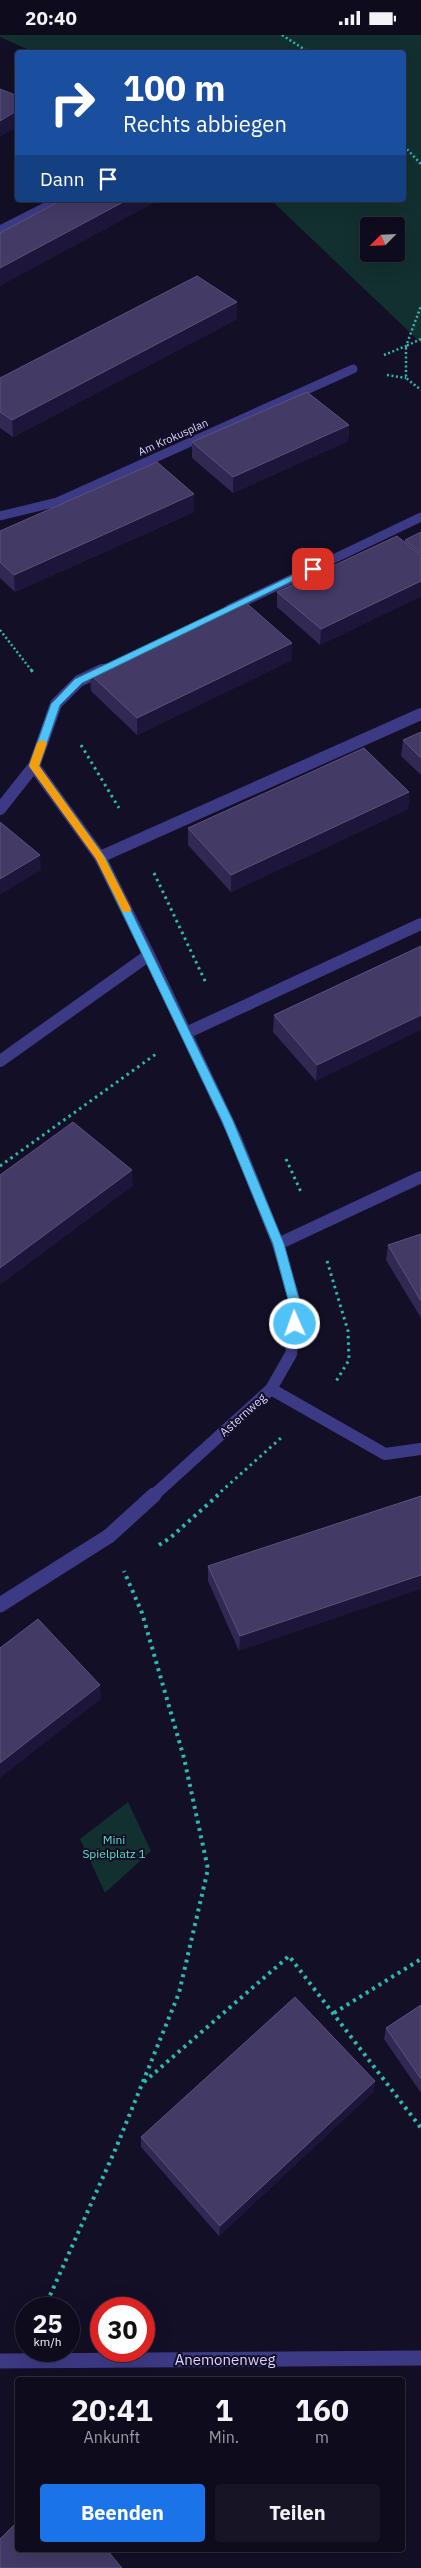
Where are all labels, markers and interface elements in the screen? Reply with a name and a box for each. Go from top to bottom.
text: 20:40 [25,6,77,30]
text: 100 m [123,65,226,111]
icon: right [40,70,105,135]
text: Rechts abbiegen [123,109,287,138]
icon: arrive [94,165,122,193]
text: Dann [40,167,84,191]
north arrow [360,217,405,263]
map controls [360,217,405,262]
street label: Am Krokusplan [136,415,210,459]
pin [292,548,334,590]
icon: arrive [299,555,327,583]
position arrow [268,1297,320,1349]
street label: Asternweg [216,1389,270,1439]
park label: Mini Spielplatz 1 [82,1832,146,1861]
speed limit sign: 30 [90,2297,155,2362]
text: 25 [32,2307,63,2340]
text: km/h [33,2334,62,2349]
street label: Anemonenweg [175,2350,275,2369]
text: 20:41 [71,2390,153,2429]
text: 1 [215,2390,233,2429]
text: 160 [295,2390,349,2429]
text: Ankunft [84,2427,140,2447]
text: Min. [209,2427,239,2447]
text: m [315,2427,329,2447]
button: Beenden [40,2484,205,2542]
button: Teilen [215,2484,380,2542]

